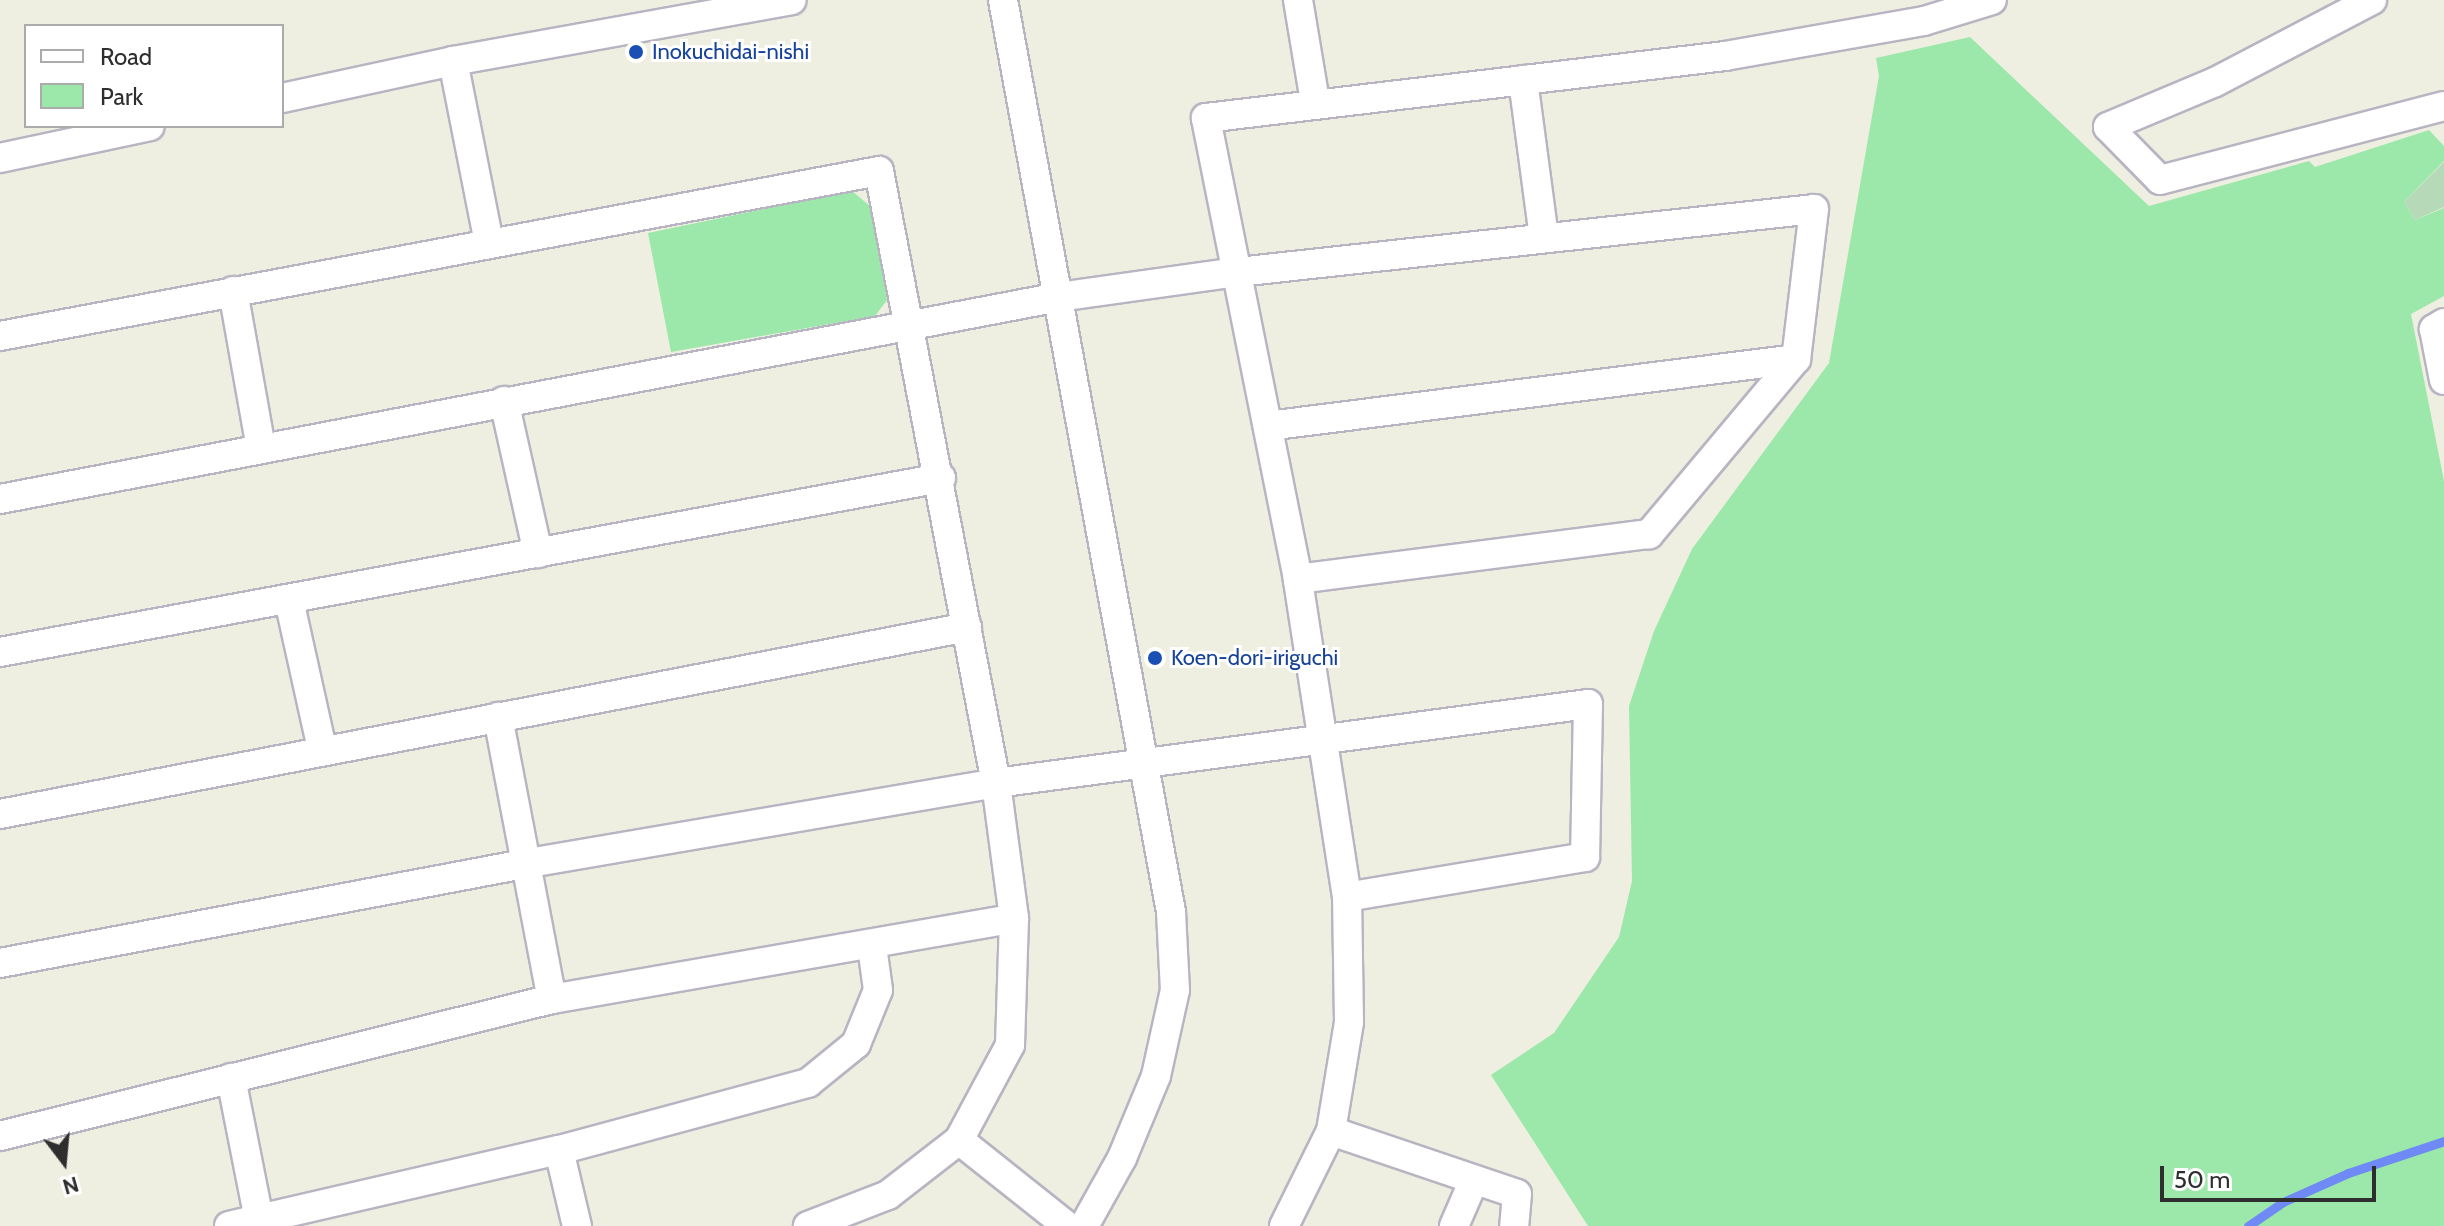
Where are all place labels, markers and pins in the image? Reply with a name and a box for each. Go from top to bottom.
place label: Inokuchidai-nishi [652,39,809,65]
marker: Inokuchidai-nishi [627,43,645,61]
place label: Koen-dori-iriguchi [1171,645,1338,671]
marker: Koen-dori-iriguchi [1146,649,1164,667]

